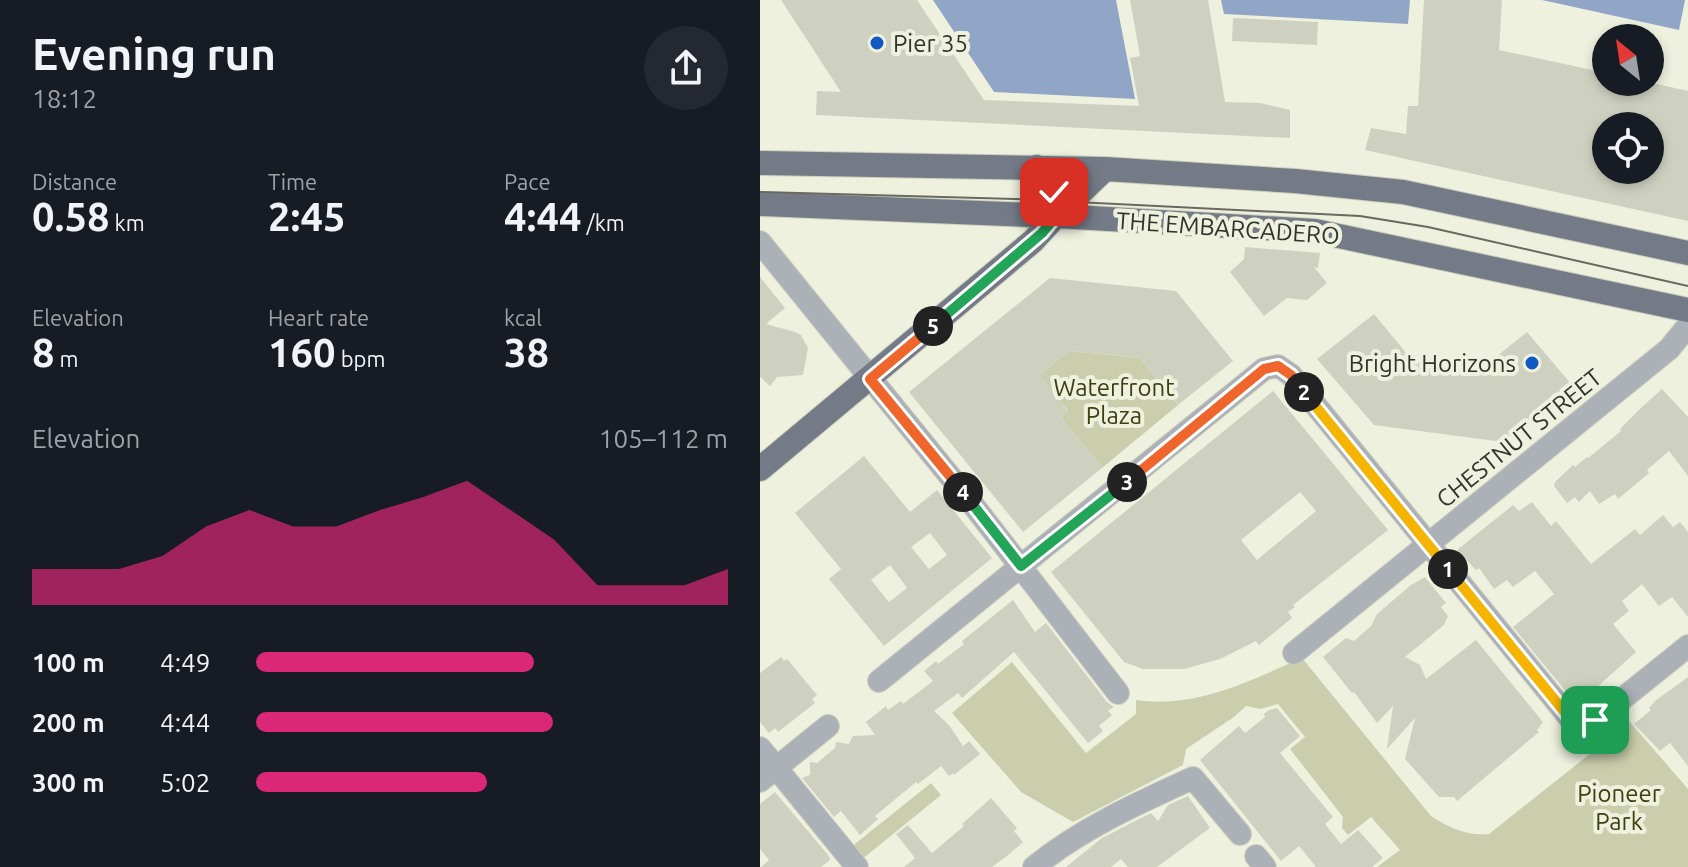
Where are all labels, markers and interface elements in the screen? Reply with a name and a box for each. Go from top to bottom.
north arrow [1592,24,1664,96]
map controls [1592,24,1664,184]
button: share [644,26,728,110]
text: Evening run [32,29,276,78]
place label: Pier 35 [893,30,968,57]
marker: Pier 35 [868,34,886,52]
text: 18:12 [32,84,97,113]
button: locate [1592,112,1664,184]
pin [1020,158,1088,226]
text: Distance [32,169,117,194]
text: Time [268,169,317,194]
text: Pace [504,169,551,194]
icon: check [1032,170,1076,214]
text: 0.58 [32,194,110,239]
text: 2:45 [268,194,346,239]
text: 4:44 [504,194,582,239]
street label: THE EMBARCADERO [1115,207,1341,249]
text: km [110,210,145,235]
text: /km [582,210,625,235]
text: Elevation [32,305,124,330]
text: Heart rate [268,305,369,330]
text: kcal [504,305,542,330]
pin: 5 [913,306,953,346]
text: 5 [927,313,939,338]
text: 8 [32,330,55,375]
text: 160 [268,330,336,375]
text: 38 [504,330,549,375]
text: m [55,346,79,371]
text: bpm [336,346,385,371]
place label: Bright Horizons [1349,350,1516,377]
marker: Bright Horizons [1523,354,1541,372]
street label: CHESTNUT STREET [1431,363,1607,513]
pin: 2 [1284,372,1324,412]
park label: Waterfront Plaza [1053,374,1175,429]
text: 2 [1298,379,1310,404]
text: Elevation [32,424,140,453]
text: 105–112 m [599,424,728,453]
pin: 3 [1107,462,1147,502]
text: 3 [1121,469,1133,494]
pin: 4 [943,472,983,512]
text: 4 [957,479,969,504]
pin: 1 [1428,549,1468,589]
text: 1 [1442,556,1454,581]
text: 100 m [32,648,105,677]
text: 4:49 [160,648,210,677]
pin [1561,686,1629,754]
icon: arrive [1573,698,1617,742]
text: 200 m [32,708,105,737]
text: 4:44 [160,708,210,737]
text: 300 m [32,768,105,797]
text: 5:02 [160,768,210,797]
park label: Pioneer Park [1577,780,1661,835]

